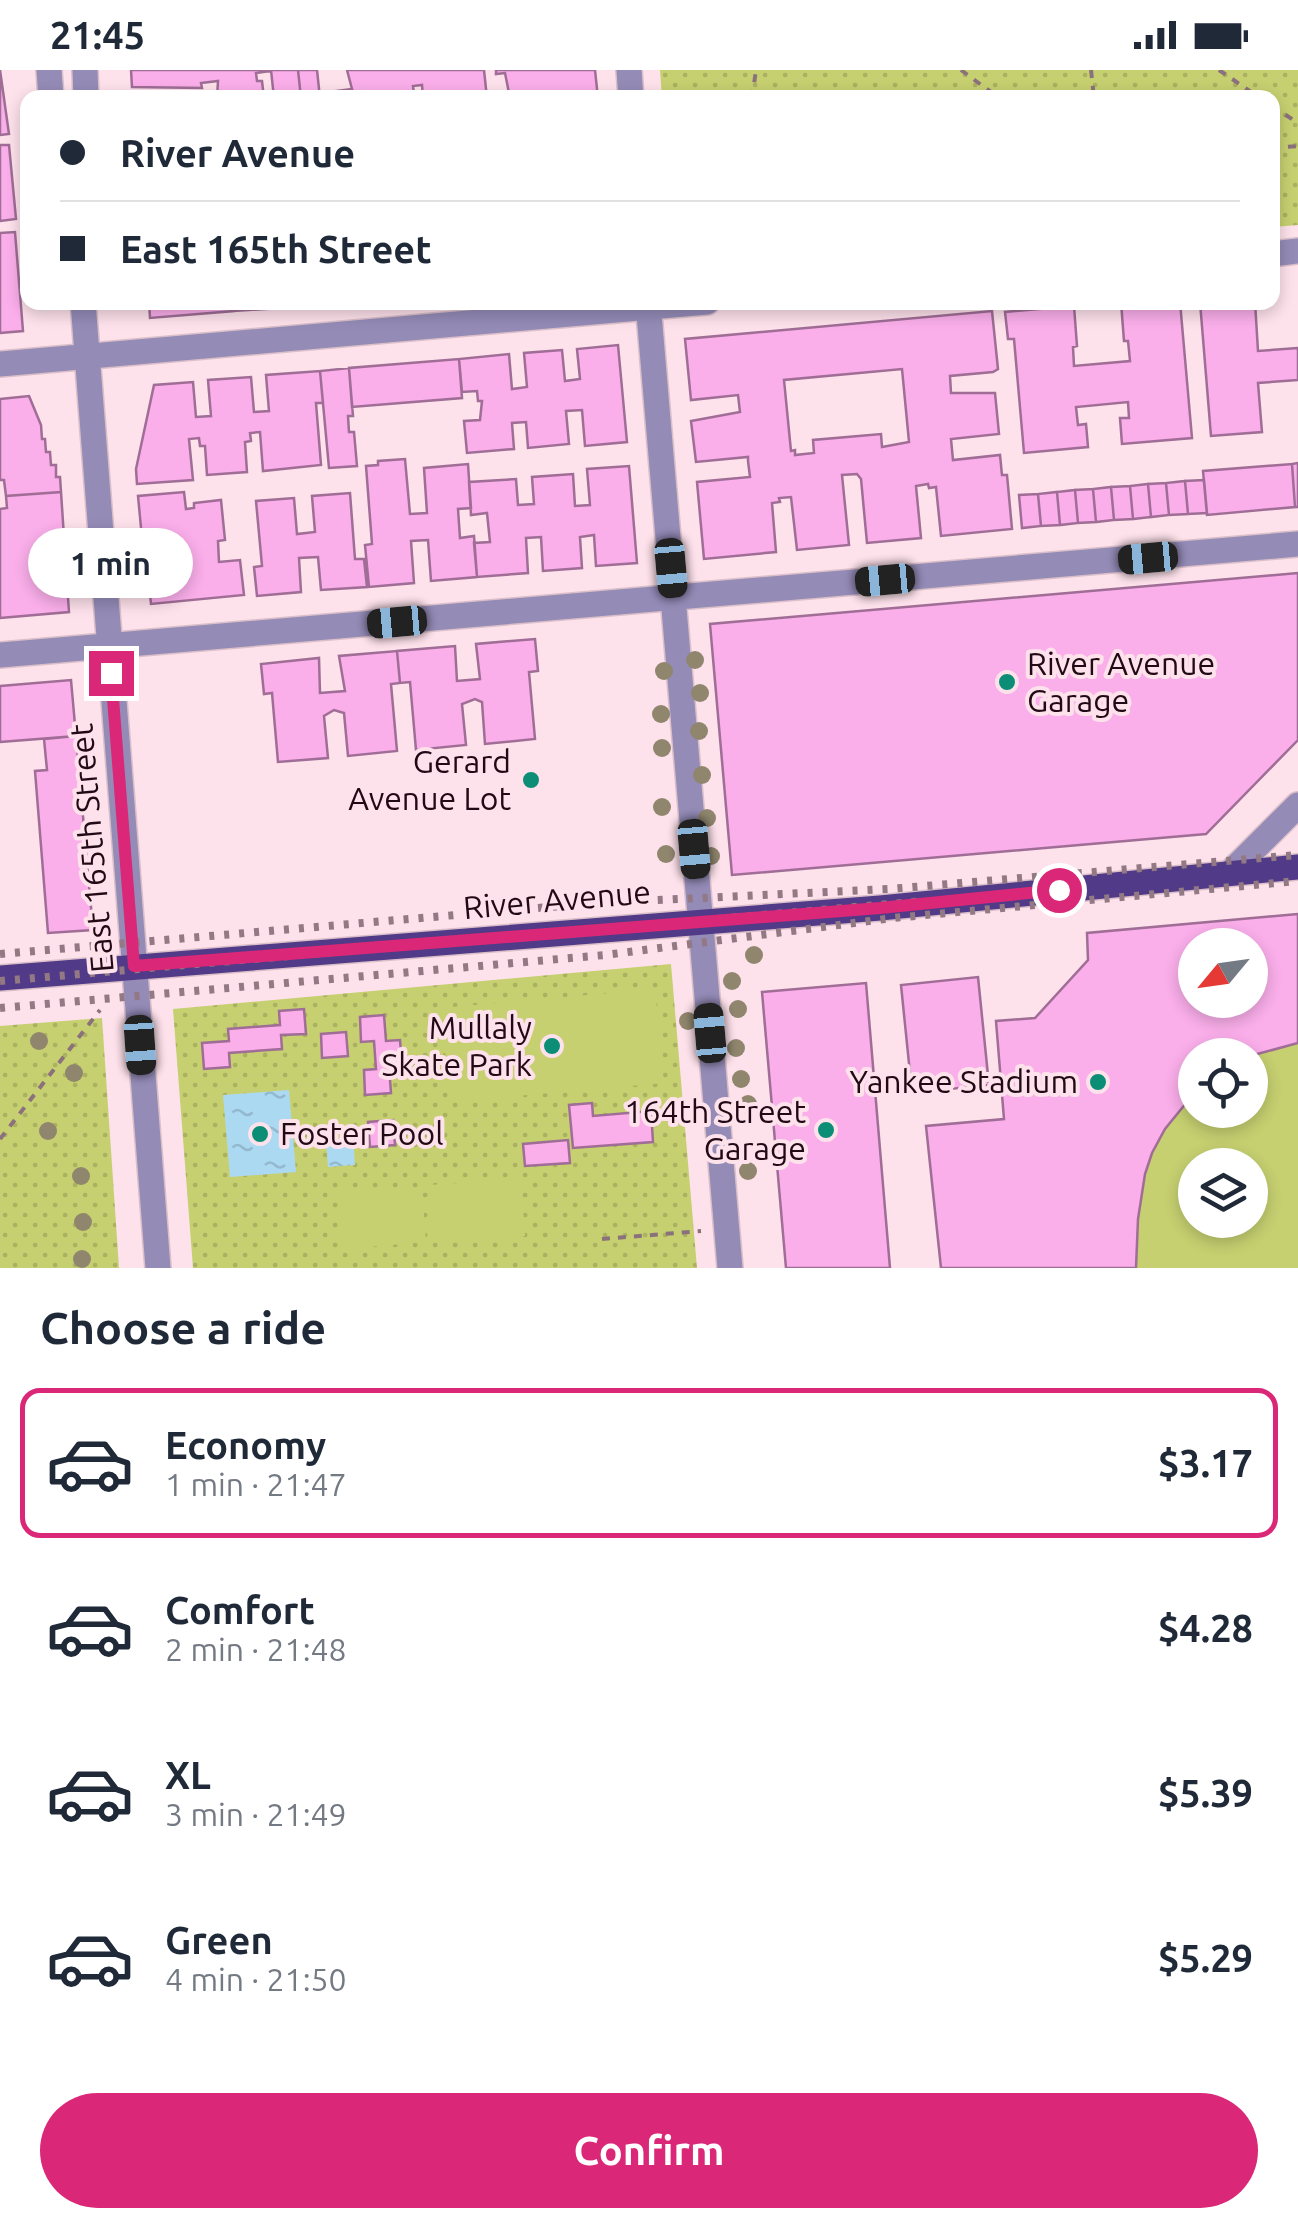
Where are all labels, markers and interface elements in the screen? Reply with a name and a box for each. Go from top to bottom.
text: 21:45 [50,14,145,56]
text: River Avenue [120,132,355,174]
text: East 165th Street [120,228,432,270]
callout: 1 min [28,528,194,598]
car [653,537,689,599]
car [1117,540,1179,576]
text: 1 min [70,545,151,581]
car [854,562,916,598]
car [366,604,428,640]
place label: River Avenue Garage [1027,645,1215,718]
route end [89,651,134,696]
marker: River Avenue Garage [996,671,1018,693]
street label: East 165th Street [62,722,120,974]
place label: Gerard Avenue Lot [348,743,511,816]
marker: Gerard Avenue Lot [520,769,542,791]
car [676,818,712,880]
route start [1037,868,1082,913]
street label: River Avenue [462,873,652,925]
north arrow [1178,928,1268,1018]
map controls [1178,928,1268,1238]
car [692,1002,728,1064]
place label: Mullaly Skate Park [382,1009,532,1082]
car [123,1014,157,1076]
marker: Mullaly Skate Park [541,1035,563,1057]
button: locate [1178,1038,1268,1128]
place label: Yankee Stadium [849,1063,1078,1099]
marker: Yankee Stadium [1087,1071,1109,1093]
place label: 164th Street Garage [624,1093,806,1166]
place label: Foster Pool [280,1115,444,1151]
marker: 164th Street Garage [815,1119,837,1141]
marker: Foster Pool [249,1123,271,1145]
button: layers [1178,1148,1268,1238]
text: Choose a ride [40,1302,326,1353]
icon: car [45,1418,135,1508]
text: Economy [165,1424,326,1466]
text: $3.17 [1158,1442,1253,1484]
text: 1 min · 21:47 [165,1466,347,1502]
icon: car [45,1583,135,1673]
text: Comfort [165,1589,315,1631]
text: $4.28 [1158,1607,1253,1649]
text: 2 min · 21:48 [165,1631,347,1667]
icon: car [45,1748,135,1838]
text: XL [165,1754,211,1796]
text: $5.39 [1158,1772,1253,1814]
text: 3 min · 21:49 [165,1796,347,1832]
icon: car [45,1913,135,2003]
text: Green [165,1919,273,1961]
text: $5.29 [1158,1937,1253,1979]
text: 4 min · 21:50 [165,1961,347,1997]
button: Confirm [40,2093,1258,2208]

